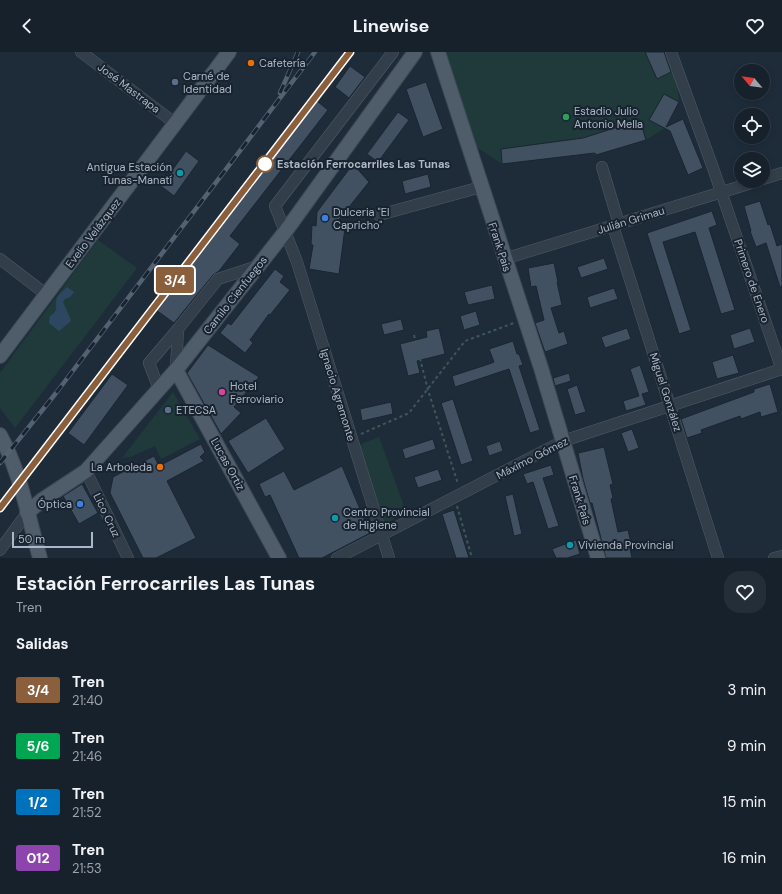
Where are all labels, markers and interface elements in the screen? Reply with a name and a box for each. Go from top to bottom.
text: Linewise [353,14,429,38]
icon: back [16,15,38,37]
icon: heart [744,15,766,37]
place label: Cafetería [259,56,305,70]
marker: Cafetería [246,58,256,68]
street label: José Mastrapa [95,60,163,116]
north arrow [734,64,770,100]
map controls [734,64,770,188]
place label: Carné de Identidad [183,69,232,96]
marker: Carné de Identidad [170,77,180,87]
place label: Estadio Julio Antonio Mella [574,104,643,131]
button: locate [734,108,770,144]
marker: Estadio Julio Antonio Mella [561,112,571,122]
button: layers [734,152,770,188]
marker: Estación Ferrocarriles Las Tunas [256,155,274,173]
place label: Estación Ferrocarriles Las Tunas [277,157,450,171]
place label: Antigua Estación Tunas-Manatí [87,160,173,187]
marker: Antigua Estación Tunas-Manatí [175,168,185,178]
street label: Evelio Velázquez [62,195,124,271]
street label: Julián Grimau [596,203,666,237]
place label: Dulceria "El Capricho" [333,205,389,232]
marker: Dulceria "El Capricho" [320,213,330,223]
street label: Frank Pais [485,221,515,273]
street label: Primero de Enero [731,237,773,325]
street label: Camilo Cienfuegos [200,253,270,337]
line badge: 3/4 [152,267,198,293]
text: 3/4 [164,271,186,289]
street label: Ignacio Agramonte [317,347,359,443]
street label: Miguel González [647,351,685,433]
place label: Hotel Ferroviario [230,379,284,406]
marker: Hotel Ferroviario [217,387,227,397]
place label: ETECSA [176,403,216,417]
marker: ETECSA [163,405,173,415]
street label: Máximo Gómez [494,434,570,482]
street label: Lucas Ortiz [208,436,248,492]
place label: La Arboleda [91,460,152,474]
marker: La Arboleda [155,462,165,472]
street label: Frank País [566,474,594,526]
street label: Lico Cruz [90,491,124,539]
place label: Óptica [38,497,72,511]
marker: Óptica [75,499,85,509]
place label: Centro Provincial de Higiene [343,505,430,532]
marker: Centro Provincial de Higiene [330,513,340,523]
scale bar [12,530,93,549]
text: 50 m [18,532,45,546]
place label: Vivienda Provincial [578,538,673,552]
marker: Vivienda Provincial [565,540,575,550]
text: Estación Ferrocarriles Las Tunas [16,571,315,596]
button: heart [724,571,766,613]
text: Tren [16,599,42,616]
text: Salidas [16,634,69,654]
text: Tren [72,672,105,692]
text: 3 min [728,680,766,700]
text: 3/4 [27,681,49,699]
text: 21:40 [72,692,103,709]
text: Tren [72,728,105,748]
text: 9 min [727,736,766,756]
text: 5/6 [27,737,49,755]
text: 21:46 [72,748,102,765]
text: Tren [72,784,105,804]
text: 15 min [723,792,766,812]
text: 1/2 [28,793,48,811]
text: 21:52 [72,804,101,821]
text: Tren [72,840,105,860]
text: 16 min [722,848,766,868]
text: 012 [26,849,50,867]
text: 21:53 [72,860,102,877]

